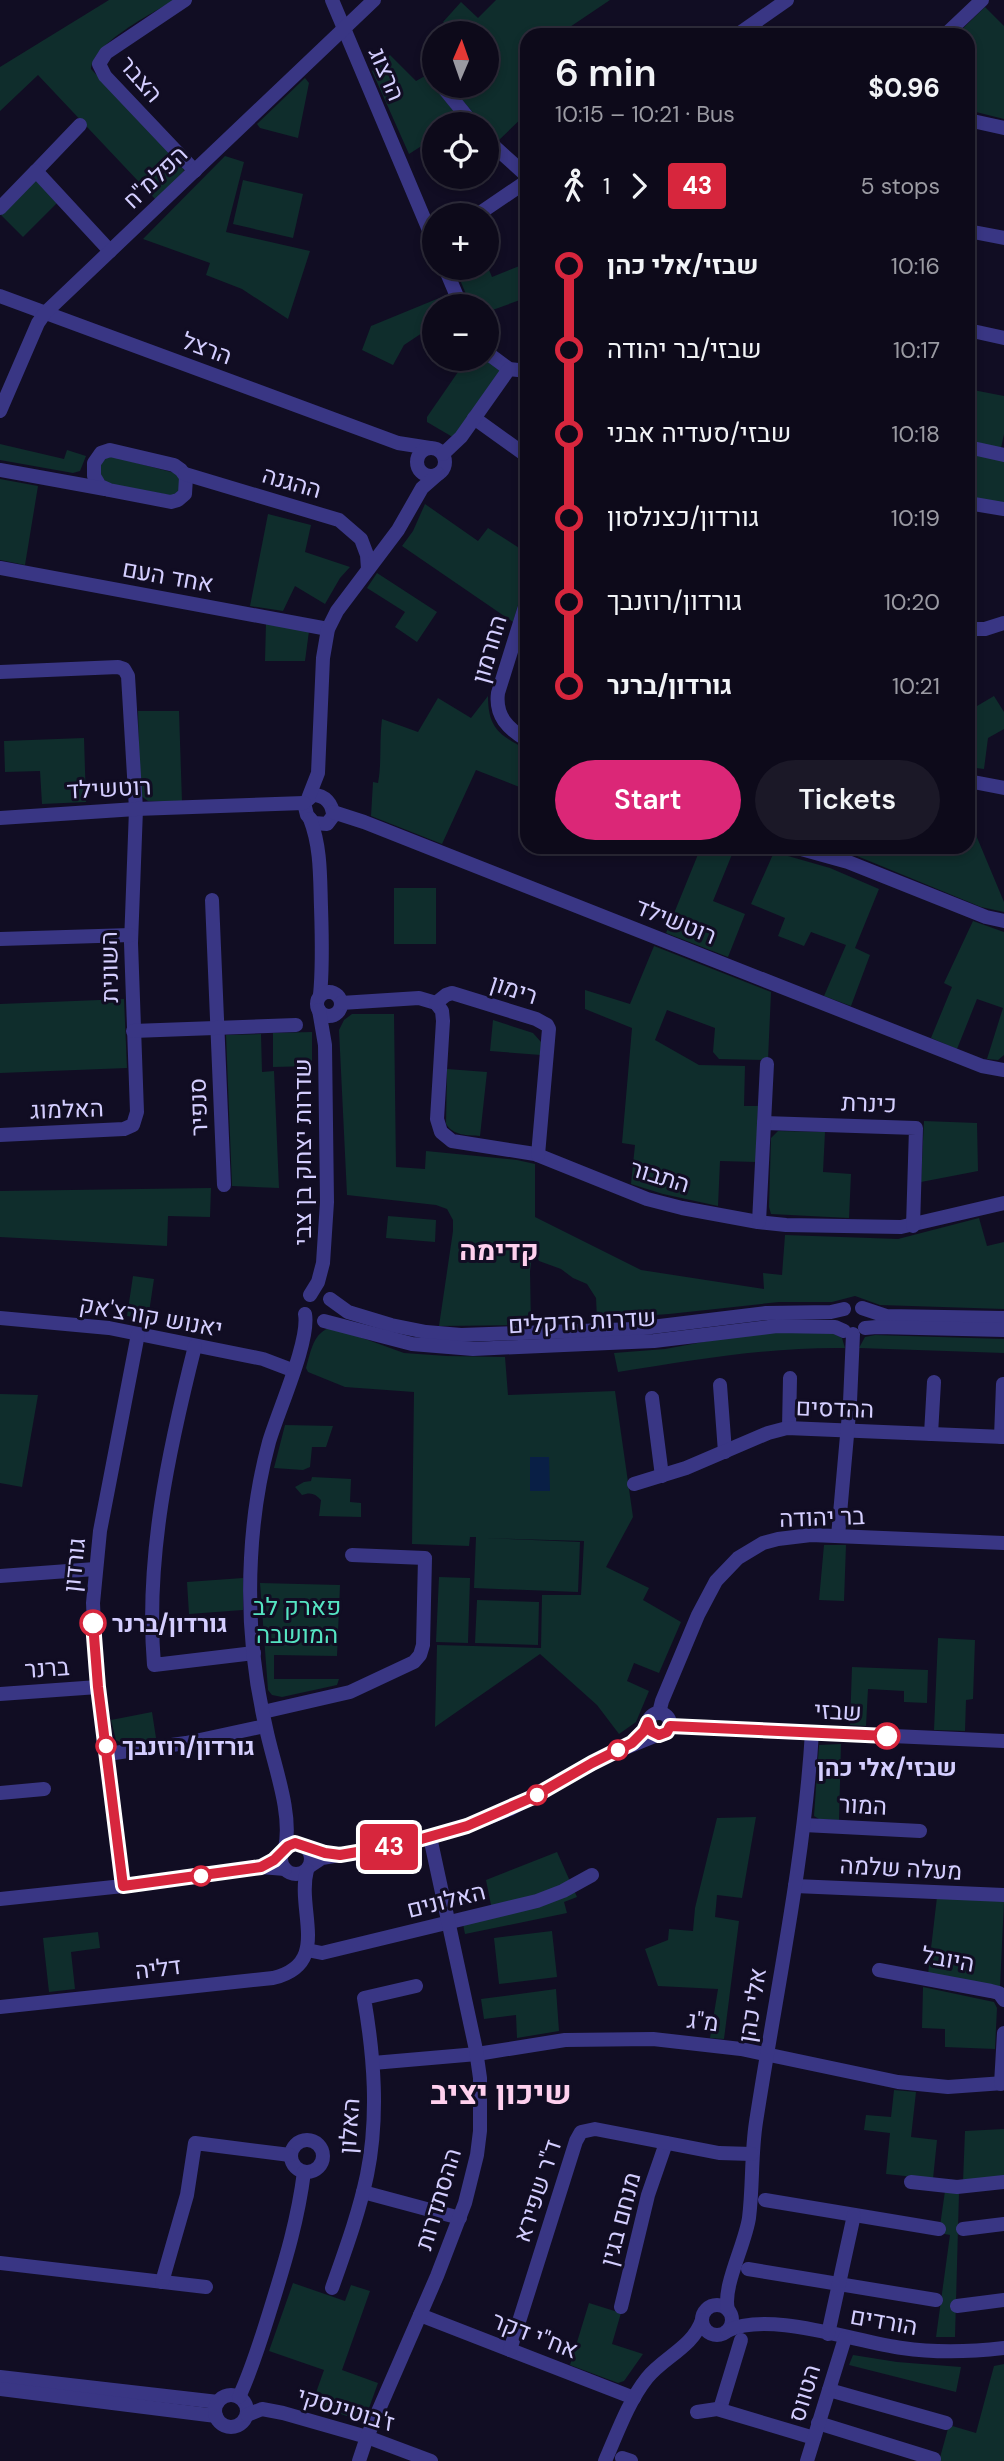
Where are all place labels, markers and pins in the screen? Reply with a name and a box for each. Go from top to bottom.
place label: גורדון/ברנר [112,1608,227,1639]
marker: גורדון/ברנר [80,1610,106,1636]
marker: שבזי/אלי כהן [874,1723,900,1749]
place label: גורדון/רוזנבך [122,1731,255,1762]
marker: גורדון/רוזנבך [96,1736,116,1756]
unlabelled marker [608,1740,628,1760]
place label: שבזי/אלי כהן [817,1752,957,1783]
unlabelled marker [527,1785,547,1805]
unlabelled marker [191,1866,211,1886]

